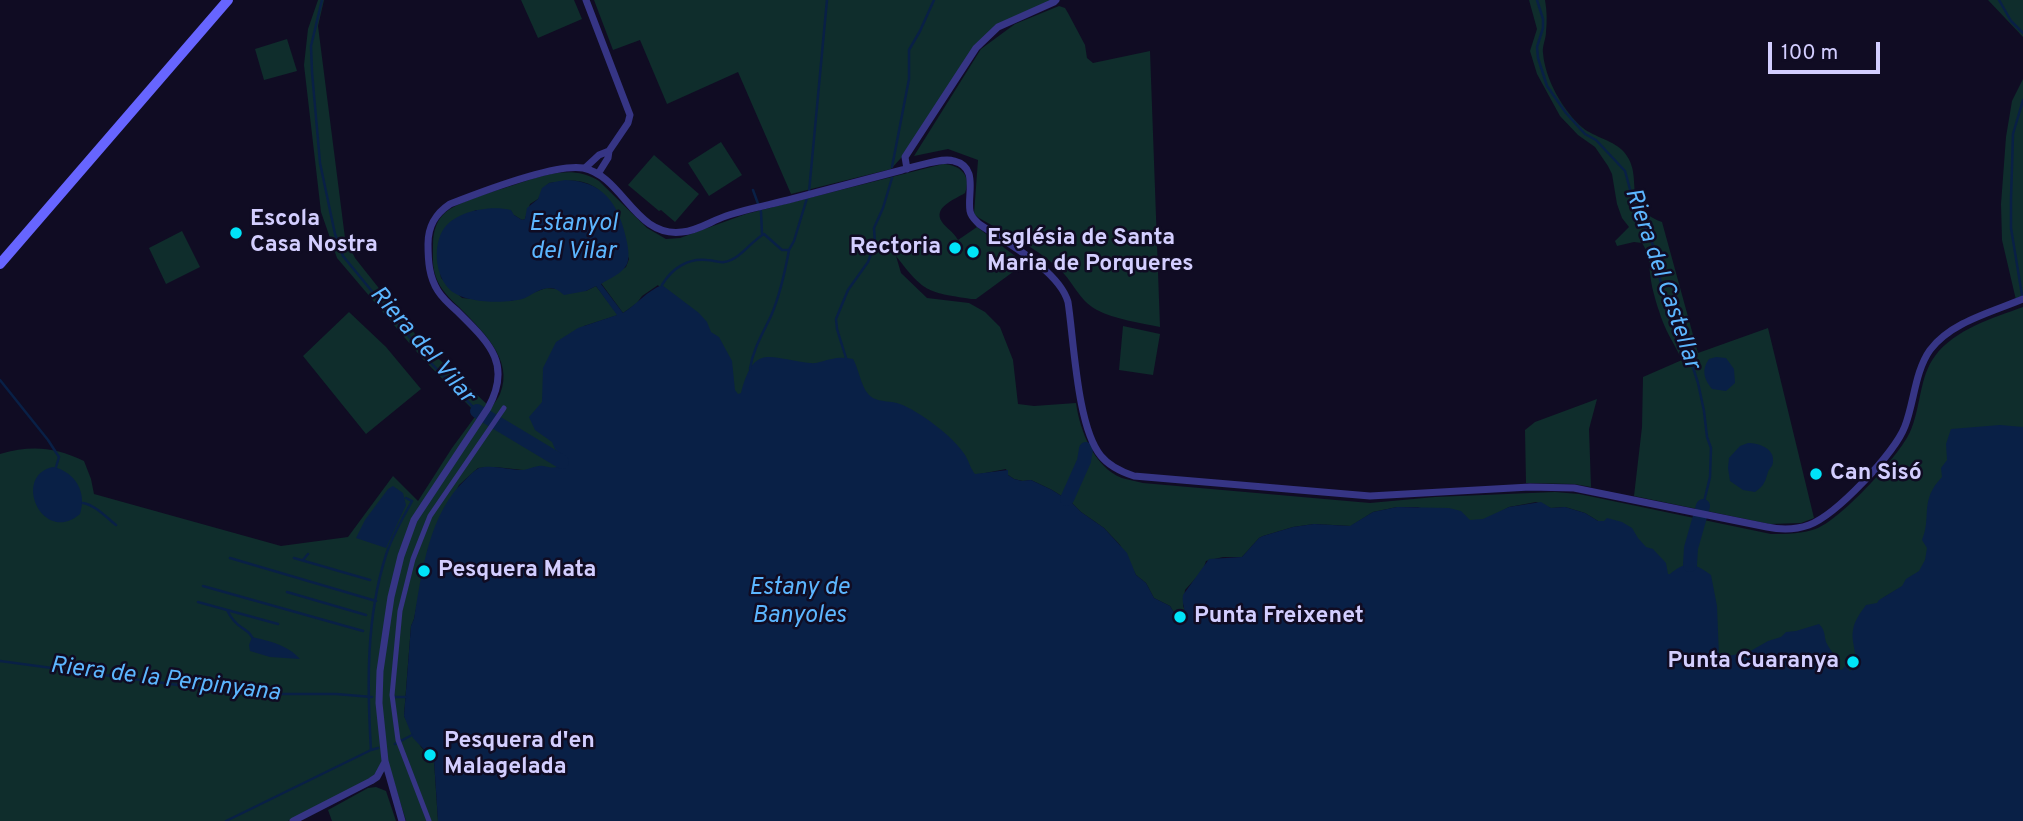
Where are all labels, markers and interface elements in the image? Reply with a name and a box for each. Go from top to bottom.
scale bar [1771,28,1883,72]
text: 100 m [1781,40,1838,67]
water label: Riera del Castellar [1617,185,1705,373]
place label: Escola Casa Nostra [250,206,378,260]
water label: Estanyol del Vilar [529,211,617,267]
marker: Escola Casa Nostra [228,225,244,241]
place label: Església de Santa Maria de Porqueres [987,225,1194,279]
place label: Rectoria [850,234,941,262]
marker: Rectoria [947,240,963,256]
marker: Església de Santa Maria de Porqueres [965,244,981,260]
water label: Riera del Vilar [362,282,480,410]
place label: Can Sisó [1830,460,1922,488]
marker: Can Sisó [1808,466,1824,482]
place label: Pesquera Mata [438,557,596,585]
marker: Pesquera Mata [416,563,432,579]
water label: Estany de Banyoles [749,575,849,631]
place label: Punta Freixenet [1194,603,1364,631]
marker: Punta Freixenet [1172,609,1188,625]
place label: Punta Cuaranya [1668,648,1839,676]
water label: Riera de la Perpinyana [48,653,282,709]
marker: Punta Cuaranya [1845,654,1861,670]
place label: Pesquera d'en Malagelada [444,728,595,782]
marker: Pesquera d'en Malagelada [422,747,438,763]

